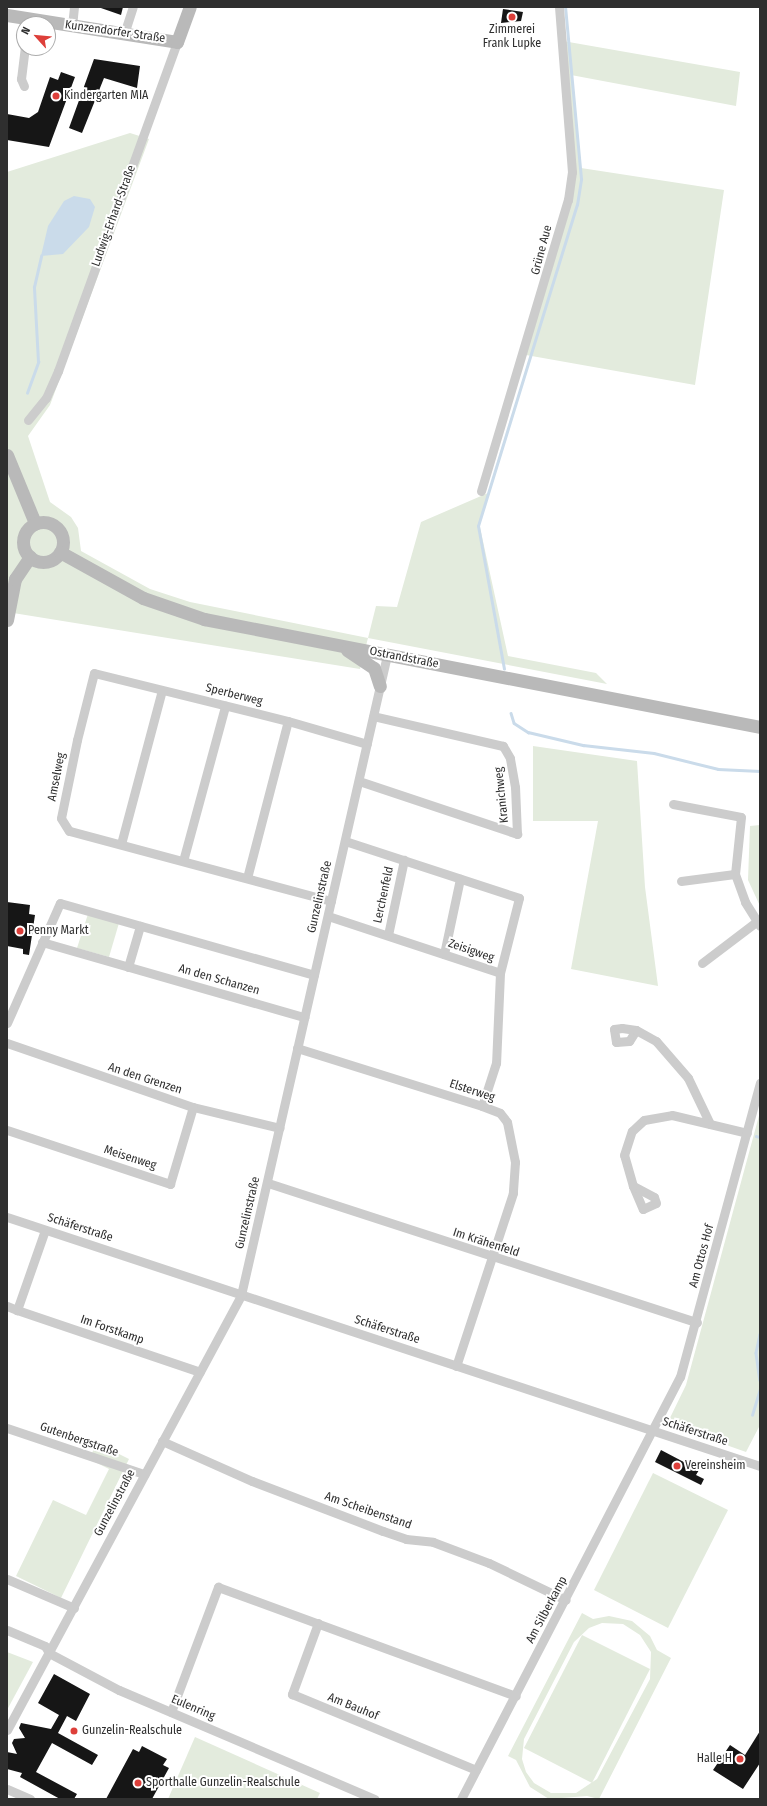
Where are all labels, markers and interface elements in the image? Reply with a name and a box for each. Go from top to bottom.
marker: Zimmerei Frank Lupke [507,12,517,22]
north arrow [16,16,56,56]
street label: Kunzendorfer Straße [64,18,166,46]
place label: Zimmerei Frank Lupke [483,23,541,51]
text: N [18,25,33,37]
place label: Kindergarten MIA [64,89,148,103]
marker: Kindergarten MIA [51,91,61,101]
street label: Ludwig-Erhard-Straße [89,163,139,269]
street label: Grüne Aue [528,224,556,276]
street label: Ostrandstraße [368,644,440,672]
street label: Sperberweg [204,681,264,709]
street label: Amselweg [45,751,69,803]
street label: Kranichweg [492,766,512,824]
street label: Gunzelinstraße [305,859,335,935]
street label: Lerchenfeld [371,865,397,925]
place label: Penny Markt [28,924,89,938]
marker: Penny Markt [15,926,25,936]
street label: Zeisigweg [446,936,496,966]
street label: An den Schanzen [177,962,261,998]
street label: An den Grenzen [106,1060,184,1098]
street label: Elsterweg [447,1077,497,1105]
street label: Meisenweg [102,1143,158,1173]
street label: Gunzelinstraße [233,1175,263,1251]
street label: Schäferstraße [45,1211,115,1245]
street label: Am Ottos Hof [687,1223,717,1289]
street label: Im Krähenfeld [451,1226,521,1260]
street label: Im Forstkamp [78,1312,146,1348]
street label: Schäferstraße [352,1313,422,1347]
street label: Schäferstraße [660,1415,730,1449]
street label: Gutenbergstraße [38,1420,120,1460]
place label: Vereinsheim [685,1459,745,1473]
marker: Vereinsheim [672,1461,682,1471]
street label: Gunzelinstraße [91,1467,139,1539]
street label: Am Scheibenstand [323,1489,413,1533]
street label: Am Silberkamp [523,1574,571,1646]
street label: Am Bauhof [326,1690,380,1724]
street label: Eulenring [169,1692,217,1724]
place label: Gunzelin-Realschule [82,1724,182,1738]
marker: Gunzelin-Realschule [69,1726,79,1736]
place label: Halle H [697,1752,732,1766]
marker: Halle H [735,1754,745,1764]
place label: Sporthalle Gunzelin-Realschule [146,1776,300,1790]
marker: Sporthalle Gunzelin-Realschule [133,1778,143,1788]

